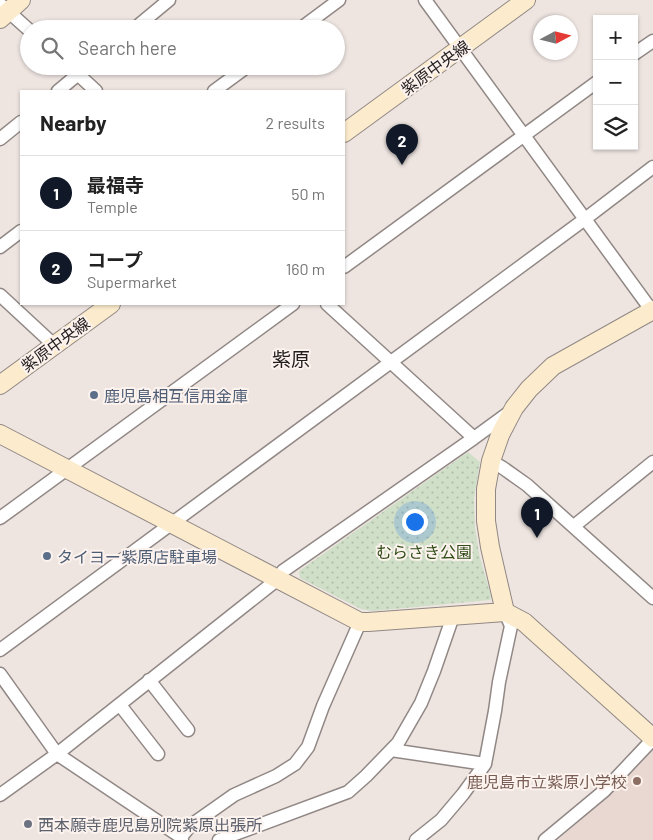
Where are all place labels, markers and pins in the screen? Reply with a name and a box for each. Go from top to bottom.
pin: 2 [386,124,418,165]
place label: 鹿児島相互信用金庫 [104,386,248,405]
marker: 鹿児島相互信用金庫 [88,389,100,401]
pin: 1 [521,497,553,538]
place label: タイヨー紫原店駐車場 [57,547,217,566]
marker: タイヨー紫原店駐車場 [41,550,53,562]
place label: 鹿児島市立紫原小学校 [467,772,627,791]
marker: 鹿児島市立紫原小学校 [631,775,643,787]
place label: 西本願寺鹿児島別院紫原出張所 [38,815,262,834]
marker: 西本願寺鹿児島別院紫原出張所 [22,818,34,830]

